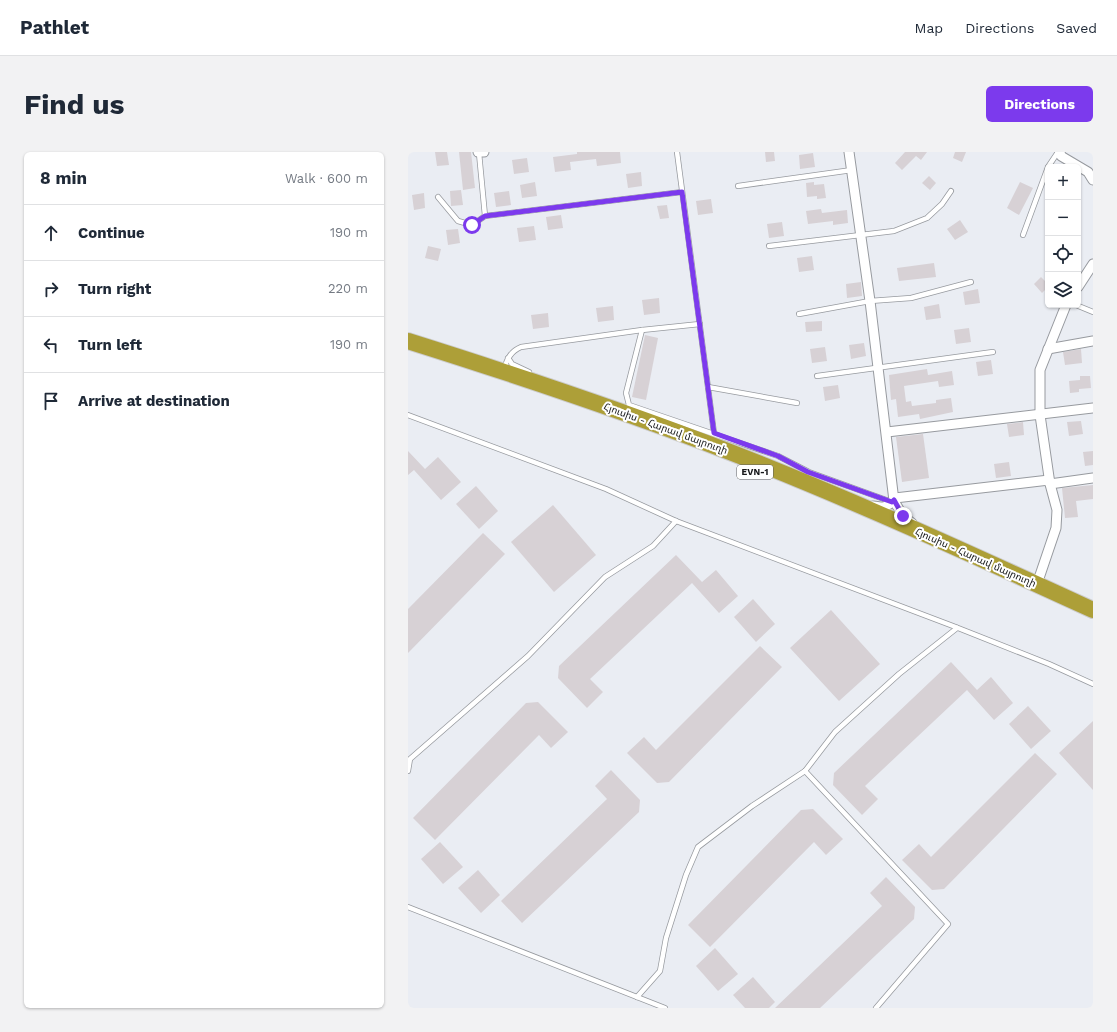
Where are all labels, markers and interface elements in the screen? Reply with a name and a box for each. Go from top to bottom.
text: Pathlet [20,16,89,39]
text: Map [915,20,943,36]
text: Directions [965,20,1034,36]
text: Saved [1056,20,1097,36]
button: Directions [986,86,1093,122]
text: Find us [24,88,124,121]
map controls [1045,164,1081,308]
button: + [1045,164,1081,200]
text: 8 min [40,168,87,188]
text: Walk · 600 m [285,171,368,186]
button: − [1045,200,1081,236]
route start [463,216,481,234]
icon: ahead [40,222,62,244]
text: Continue [78,224,145,242]
text: 190 m [330,225,368,240]
button: locate [1045,236,1081,272]
button: layers [1045,272,1081,308]
icon: right [40,278,62,300]
text: Turn right [78,280,151,298]
text: 220 m [328,281,368,296]
icon: left [40,334,62,356]
text: Turn left [78,336,142,354]
text: 190 m [330,337,368,352]
icon: arrive [40,390,62,412]
text: Arrive at destination [78,392,230,410]
street label: Հյուսիս - Հարավ մայրուղի [602,401,729,456]
road number: EVN-1 [737,465,773,479]
route end [894,507,912,525]
street label: Հյուսիս - Հարավ մայրուղի [914,526,1038,589]

